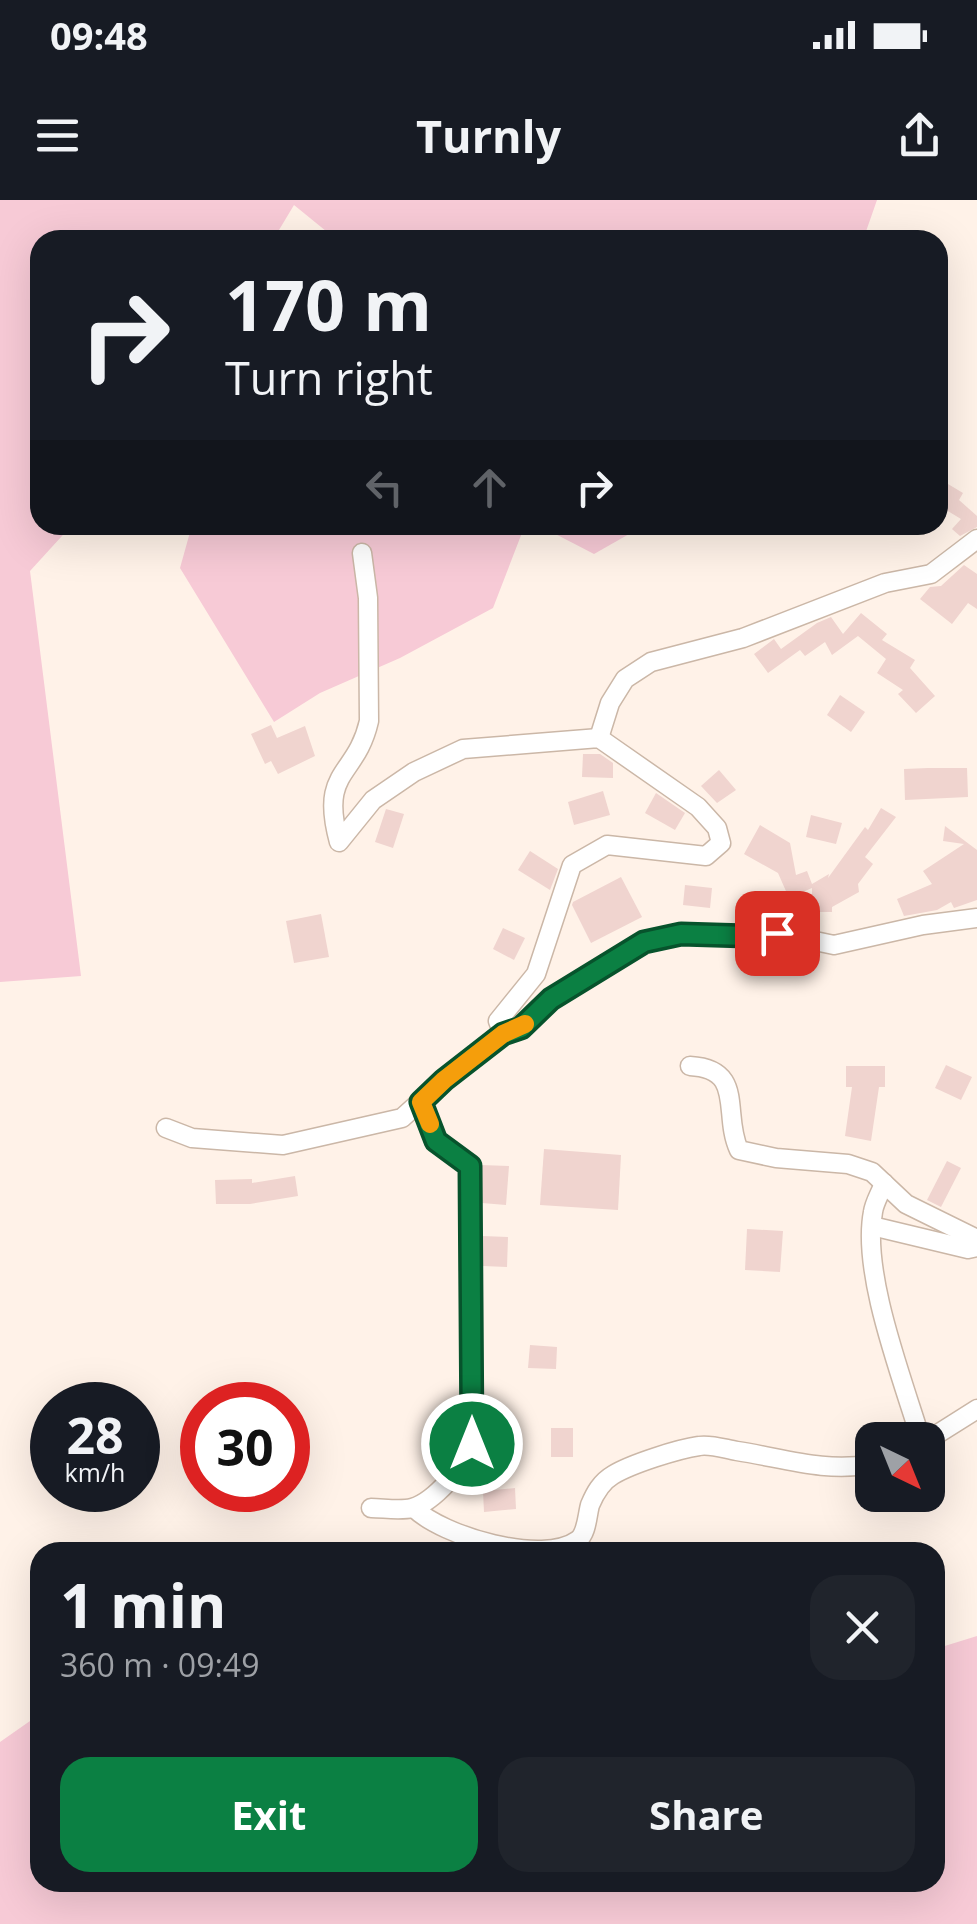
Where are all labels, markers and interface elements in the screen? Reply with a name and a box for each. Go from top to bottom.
text: 09:48 [50,9,148,61]
text: Turnly [416,105,561,166]
icon: menu [30,108,85,163]
icon: share [892,108,947,163]
text: 170 m [225,256,432,352]
icon: right [60,270,190,400]
text: Turn right [225,347,433,408]
icon: left [357,460,412,515]
icon: ahead [462,460,517,515]
icon: right [567,460,622,515]
pin [735,891,820,976]
icon: arrive [750,906,805,961]
speed limit sign: 30 [180,1382,310,1512]
position arrow [420,1392,524,1496]
text: 28 [66,1401,124,1469]
north arrow [855,1422,945,1512]
map controls [855,1422,945,1512]
text: km/h [65,1455,125,1489]
text: 1 min [60,1564,227,1646]
button: close [810,1575,915,1680]
text: 360 m · 09:49 [60,1643,259,1686]
button: Exit [60,1757,478,1872]
button: Share [498,1757,915,1872]

